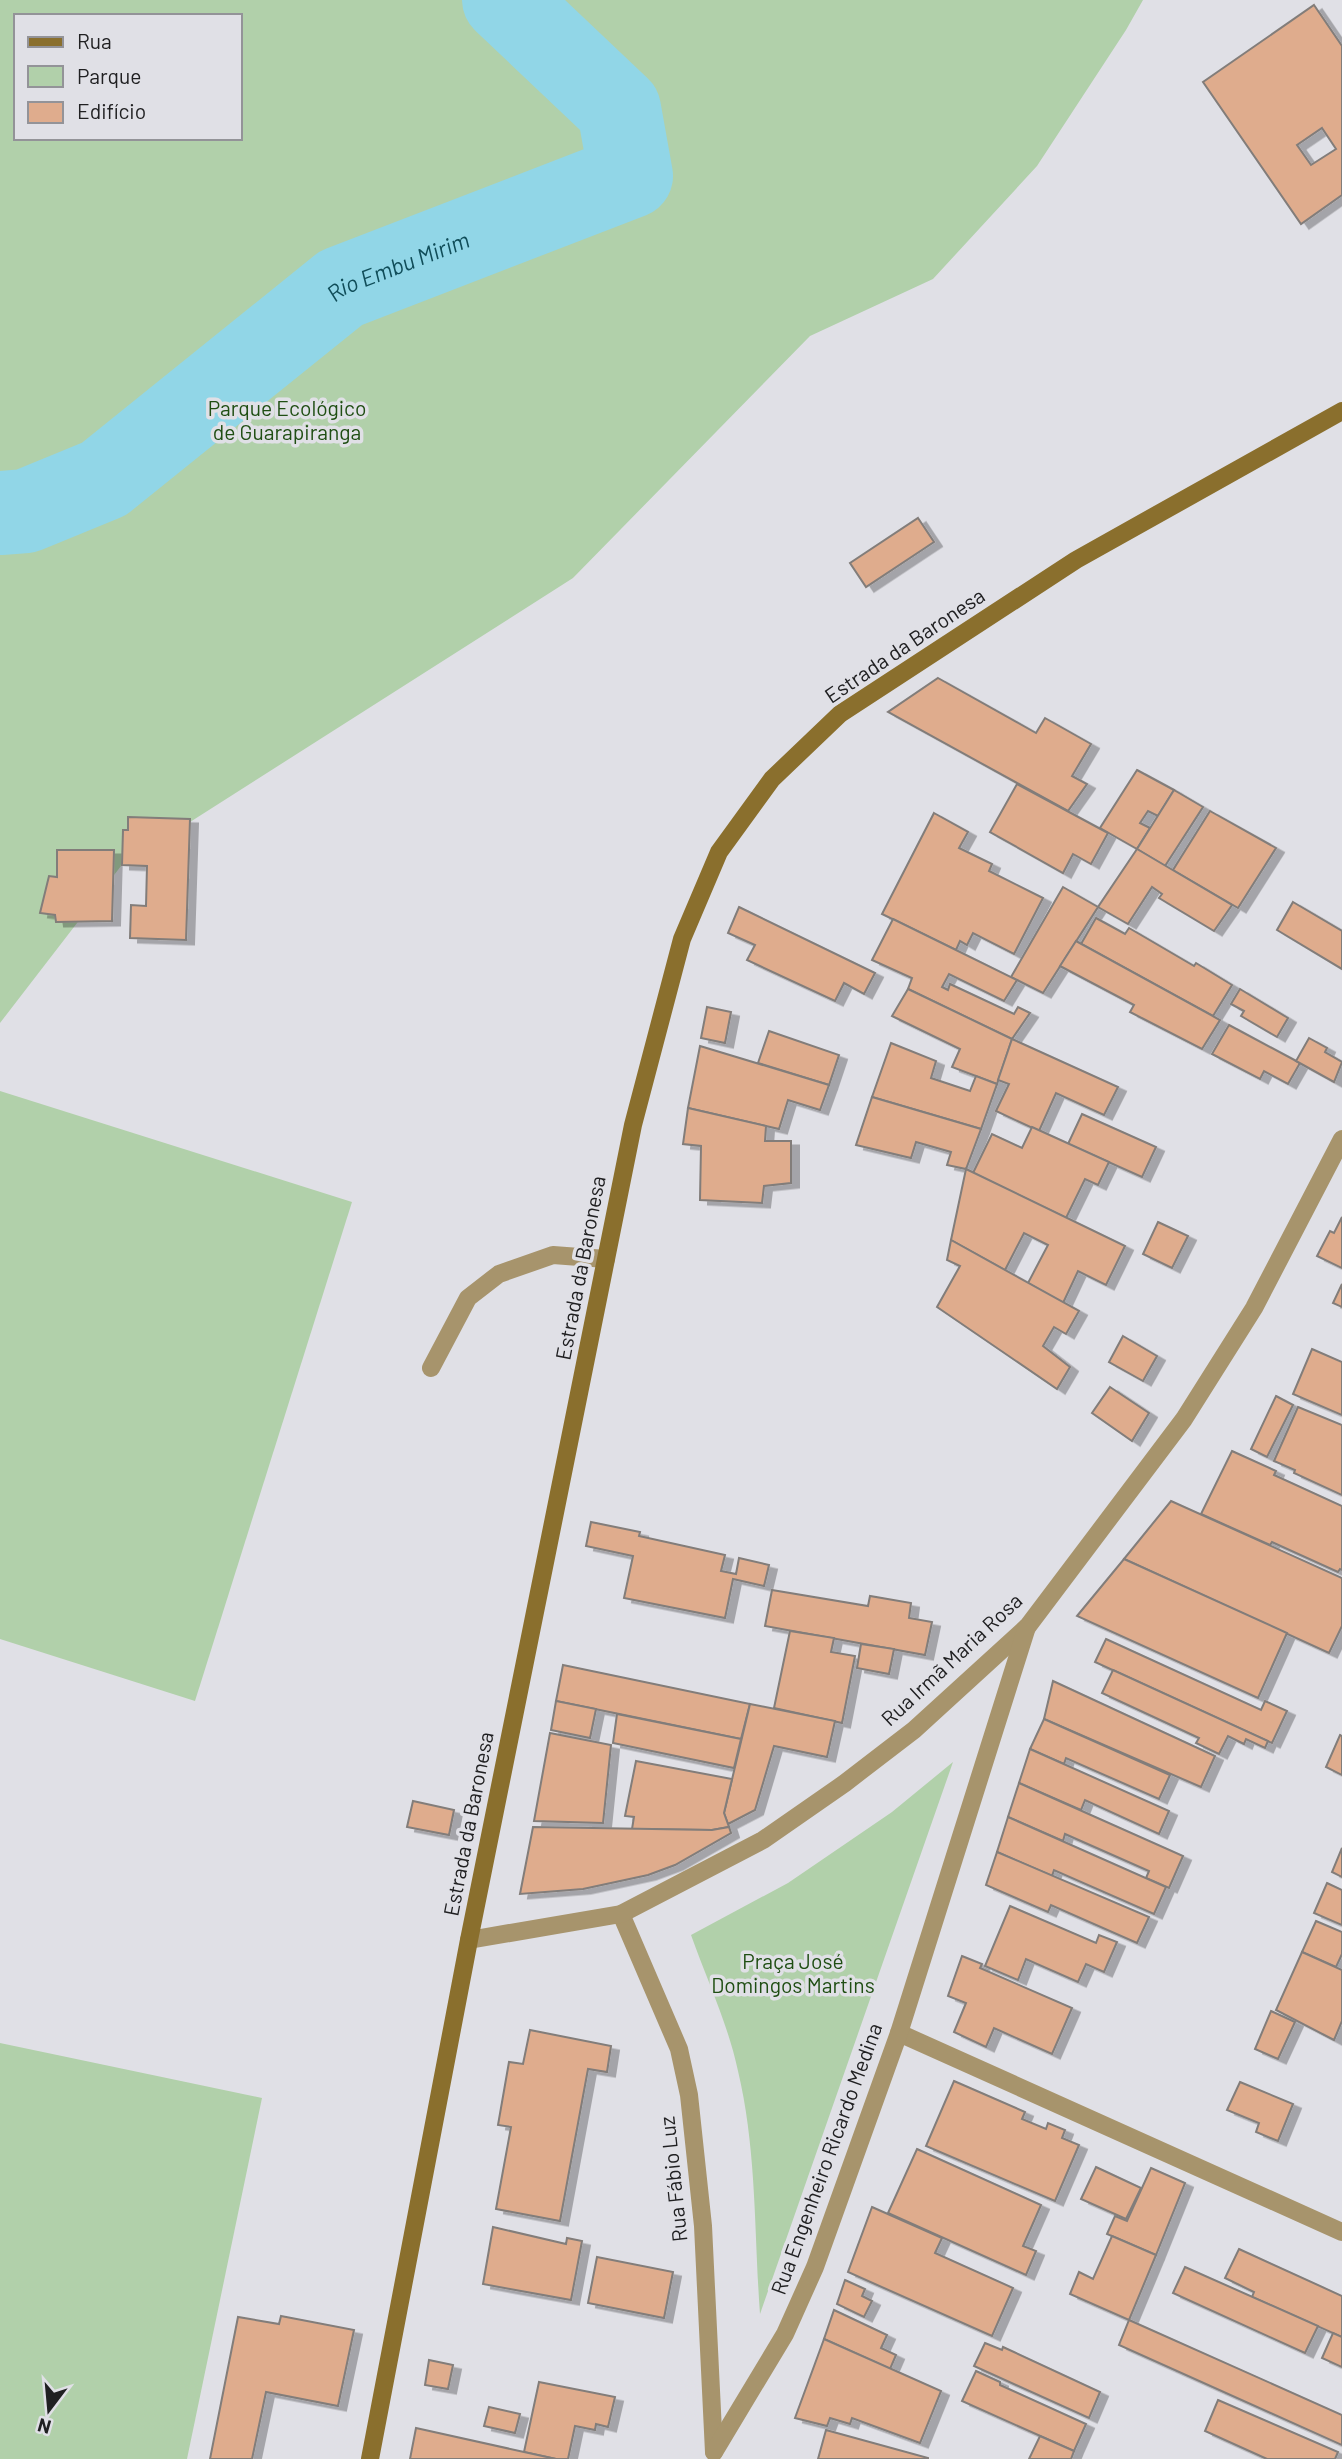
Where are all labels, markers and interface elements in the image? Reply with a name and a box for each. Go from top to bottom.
legend [14,14,242,140]
text: Rua [77,28,112,53]
text: Parque [77,63,142,88]
text: Edifício [77,98,146,123]
water label: Rio Embu Mirim [321,225,473,307]
park label: Parque Ecológico de Guarapiranga [208,395,366,444]
street label: Estrada da Baronesa [820,582,989,707]
street label: Estrada da Baronesa [549,1173,610,1362]
street label: Rua Irmã Maria Rosa [875,1587,1026,1730]
street label: Estrada da Baronesa [437,1729,498,1918]
park label: Praça José Domingos Martins [711,1948,875,1997]
street label: Rua Engenheiro Ricardo Medina [765,2019,886,2298]
street label: Rua Fábio Luz [653,2115,692,2243]
north arrow [14,2375,84,2445]
text: N [35,2414,53,2440]

